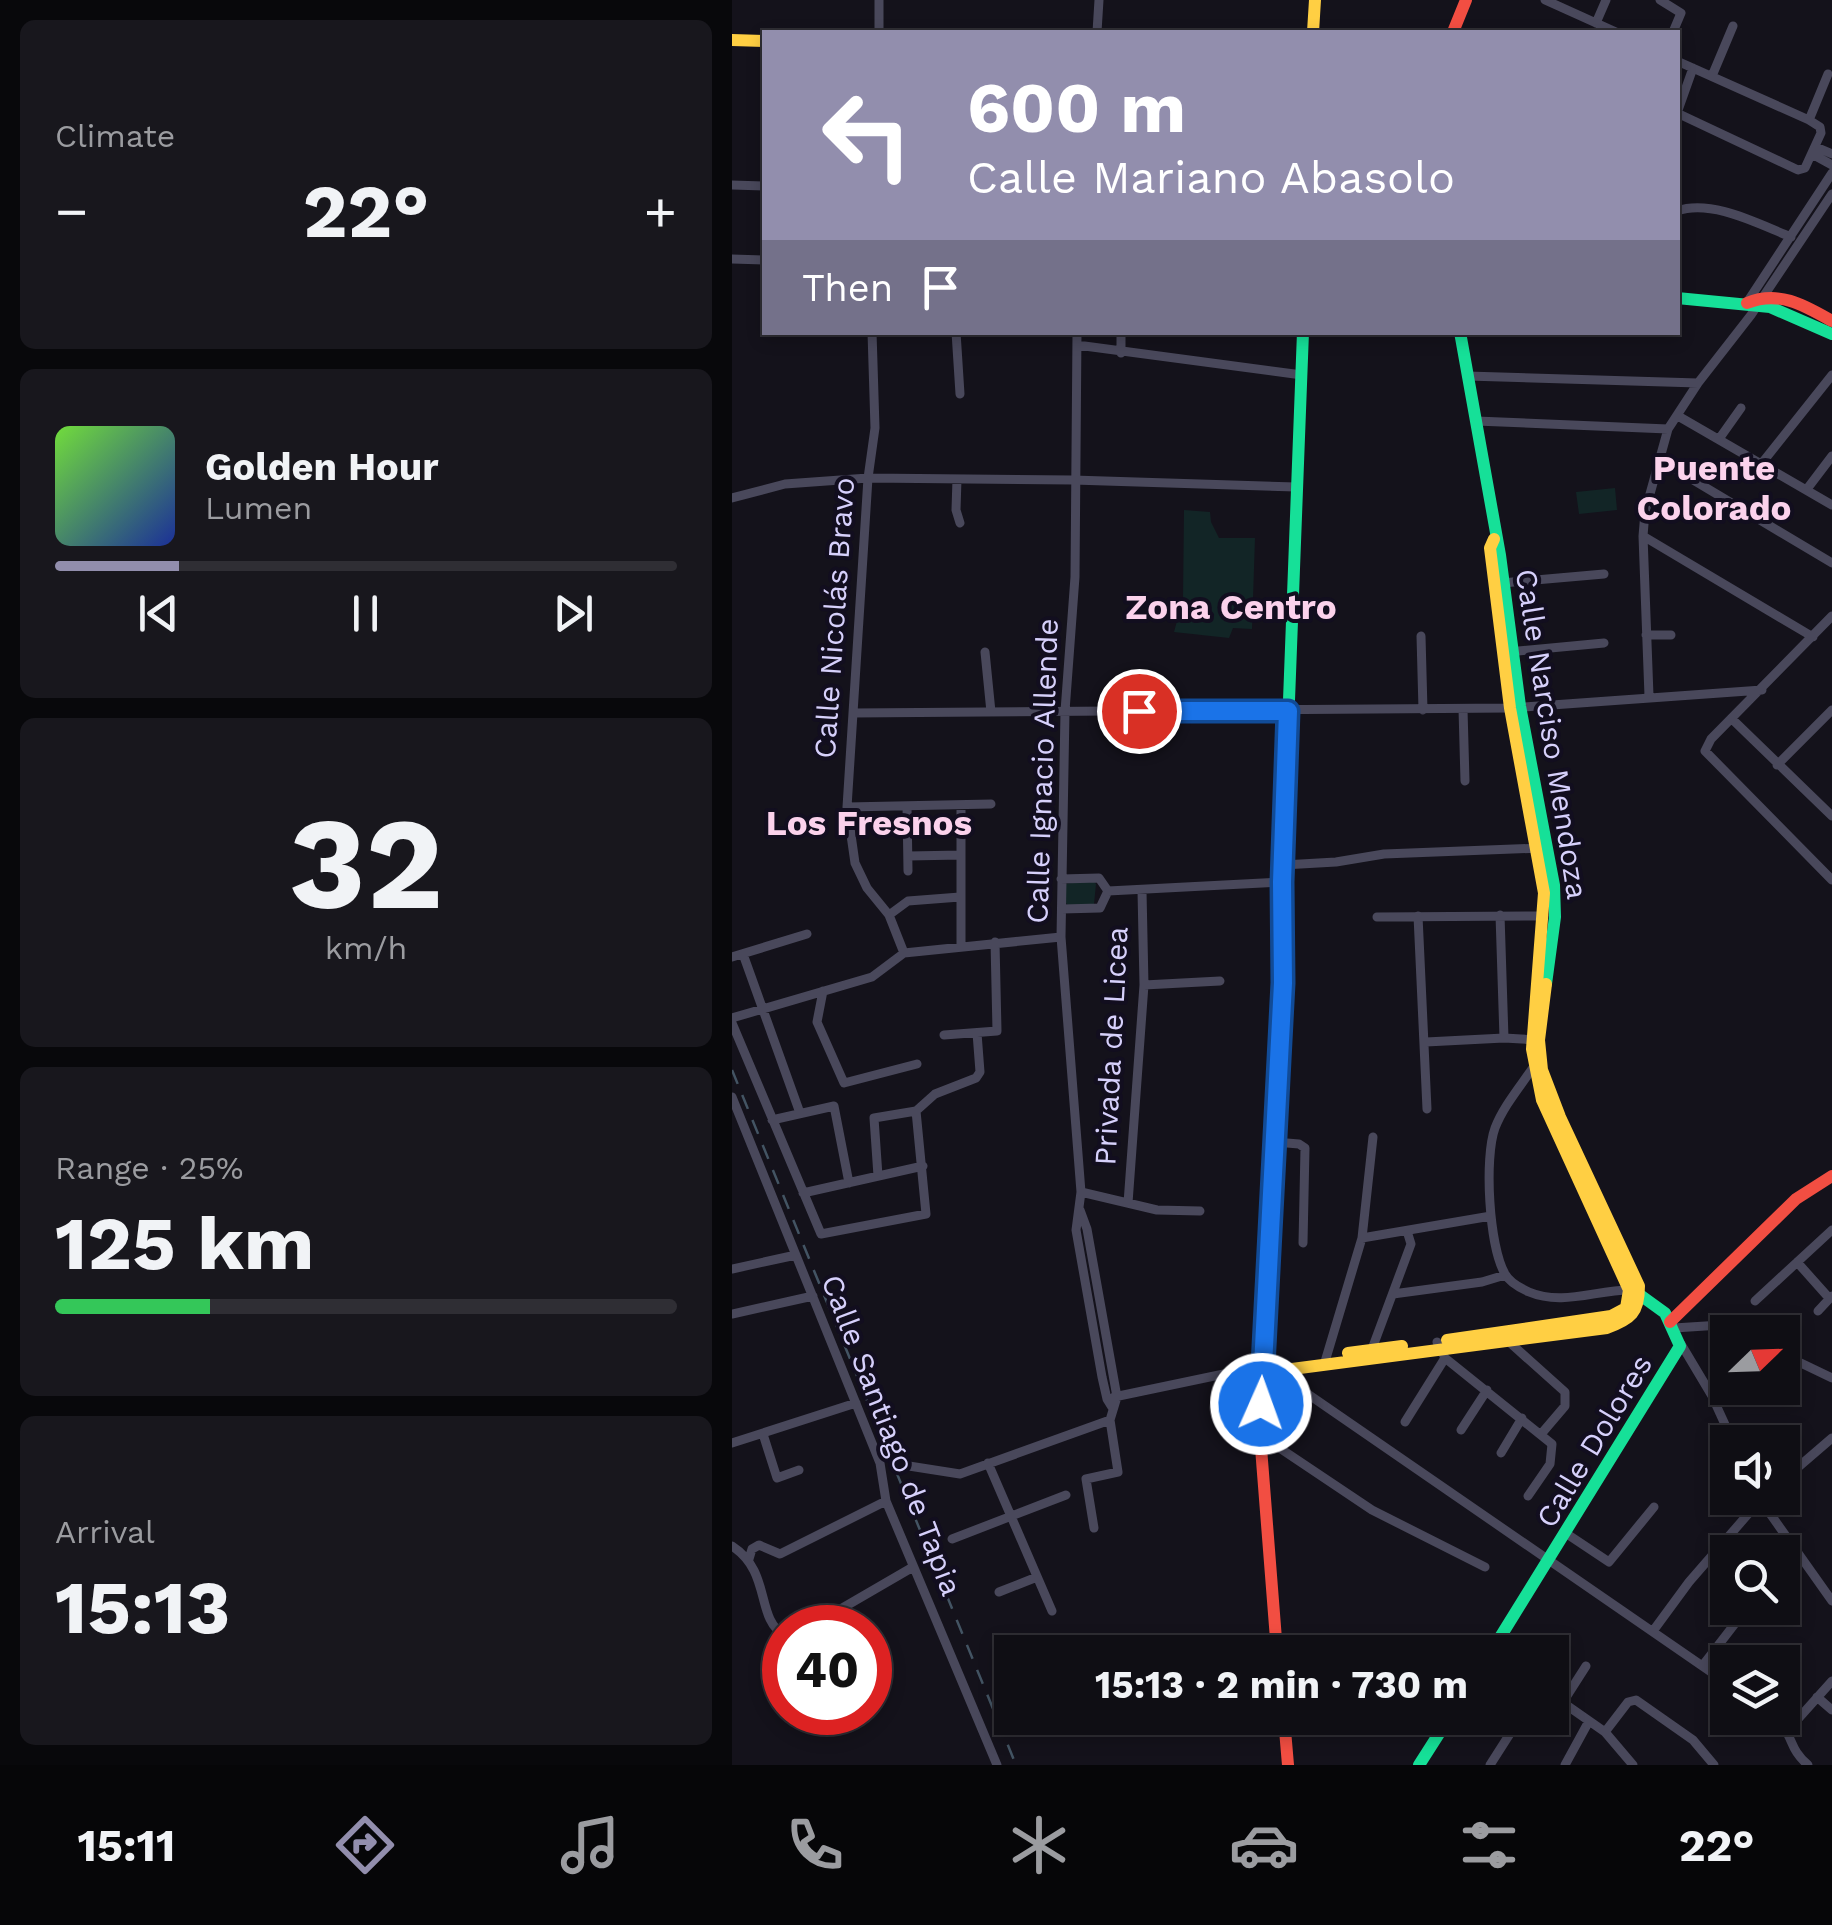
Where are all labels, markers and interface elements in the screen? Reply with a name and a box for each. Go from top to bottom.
text: 600 m [967,67,1186,149]
icon: left [802,70,932,200]
text: Climate [55,117,175,155]
text: Calle Mariano Abasolo [967,151,1455,204]
text: 22° [303,167,429,255]
text: − [55,179,88,243]
text: + [644,179,677,243]
icon: arrive [913,260,968,315]
text: Then [802,266,893,310]
text: Golden Hour [205,445,439,489]
district label: Puente Colorado [1636,447,1792,529]
street label: Calle Nicolás Bravo [807,476,861,760]
text: Lumen [205,489,312,527]
street label: Calle Narciso Mendoza [1509,566,1595,902]
icon: previous [131,586,186,641]
icon: pause [338,586,393,641]
icon: next [546,586,601,641]
district label: Zona Centro [1125,586,1337,628]
street label: Calle Ignacio Allende [1019,618,1065,924]
pin [1097,669,1182,754]
icon: arrive [1112,684,1167,739]
text: 32 [289,787,443,940]
district label: Los Fresnos [766,802,972,844]
street label: Privada de Licea [1087,926,1135,1166]
text: km/h [325,929,407,967]
text: Range · 25% [55,1149,243,1187]
text: 125 km [55,1199,314,1287]
street label: Calle Santiago de Tapia [815,1270,969,1600]
north arrow [1710,1315,1800,1405]
map controls [1710,1315,1800,1735]
street label: Calle Dolores [1529,1348,1659,1534]
position arrow [1209,1352,1313,1456]
button: sound [1710,1425,1800,1515]
text: Arrival [55,1513,155,1551]
button: search [1710,1535,1800,1625]
text: 15:13 [55,1563,231,1651]
speed limit sign: 40 [762,1605,892,1735]
button: layers [1710,1645,1800,1735]
text: 15:13 · 2 min · 730 m [1095,1663,1468,1707]
icon: directions [330,1810,400,1880]
icon: music [555,1810,625,1880]
icon: phone [780,1810,850,1880]
icon: climate [1004,1810,1074,1880]
icon: car [1229,1810,1299,1880]
icon: filters [1454,1810,1524,1880]
text: 15:11 [77,1819,175,1872]
text: 22° [1679,1819,1755,1872]

